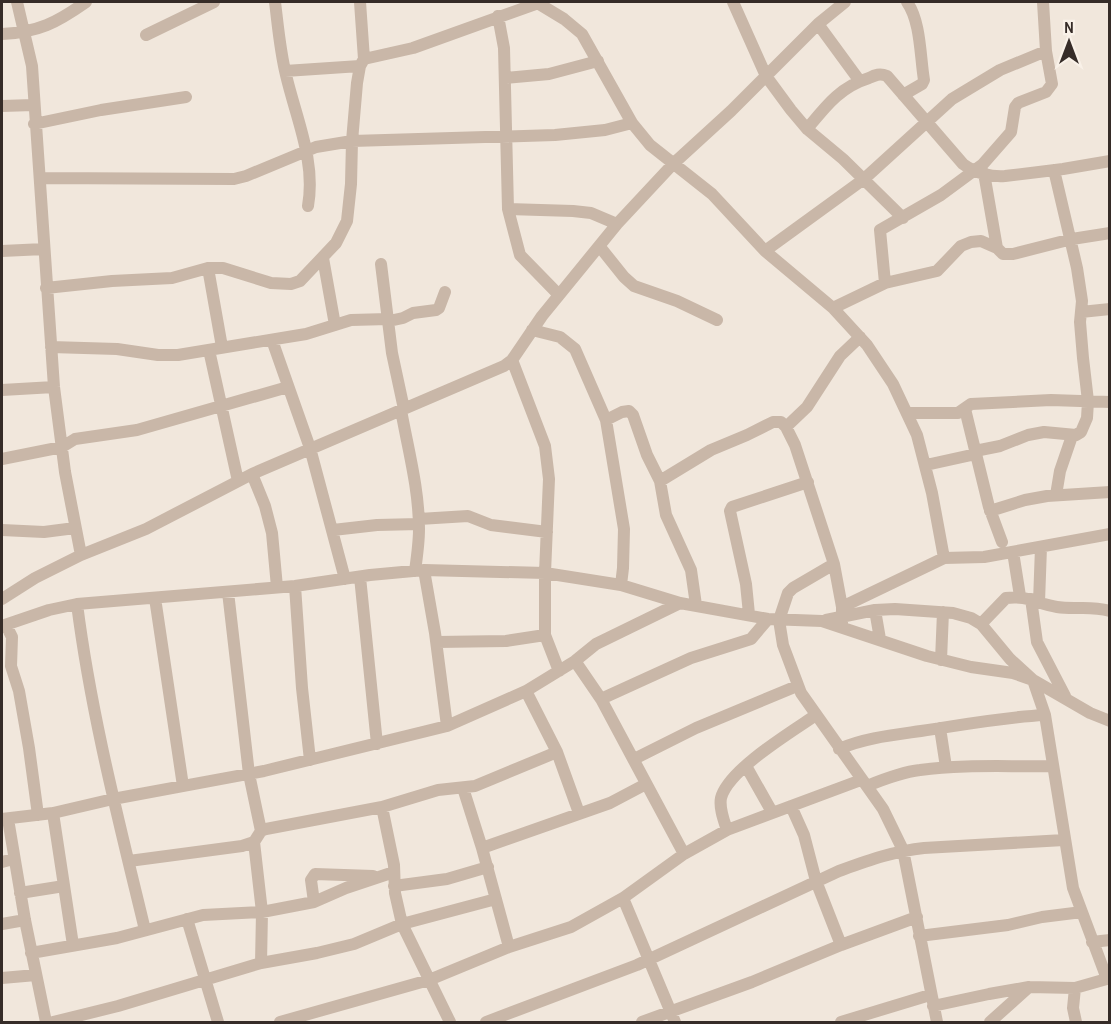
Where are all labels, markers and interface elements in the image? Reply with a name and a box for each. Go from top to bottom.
north arrow [1039,12,1099,72]
text: N [1064,16,1074,38]

